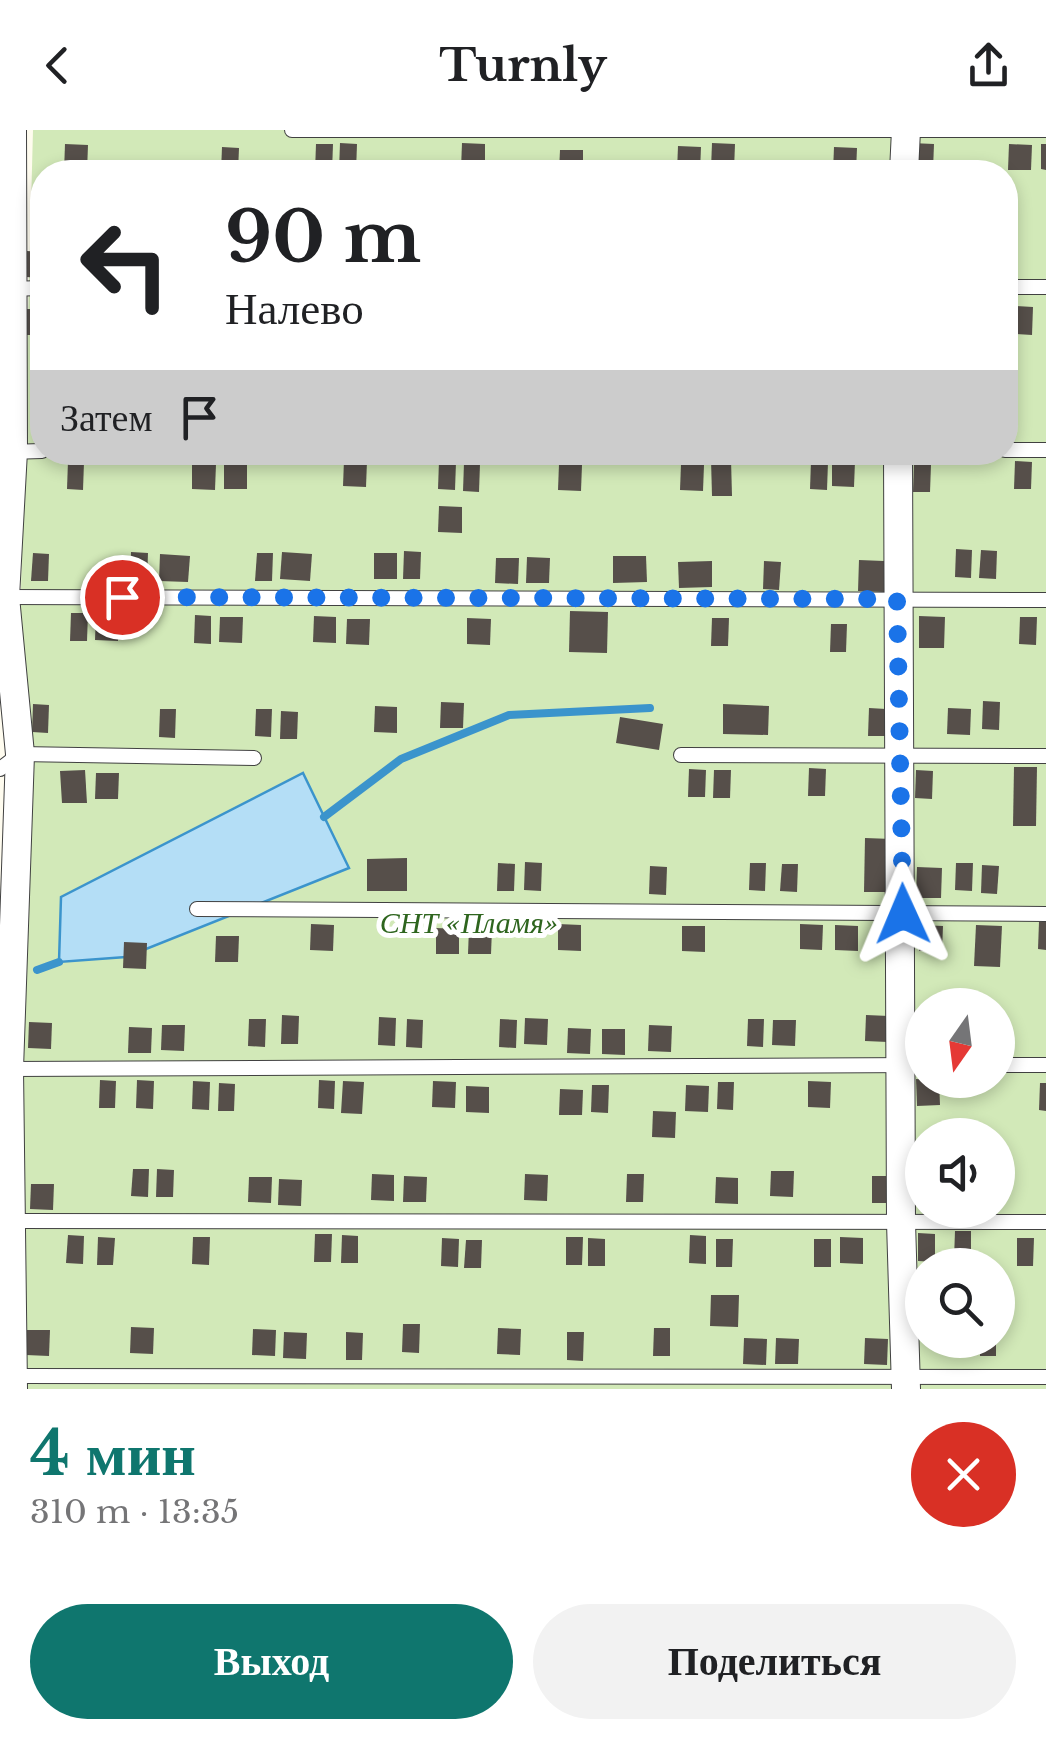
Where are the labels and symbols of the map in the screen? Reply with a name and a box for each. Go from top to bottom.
pin [80,555,165,640]
position arrow [851,862,955,966]
park label: СНТ «Пламя» [380,904,558,941]
north arrow [905,988,1015,1098]

